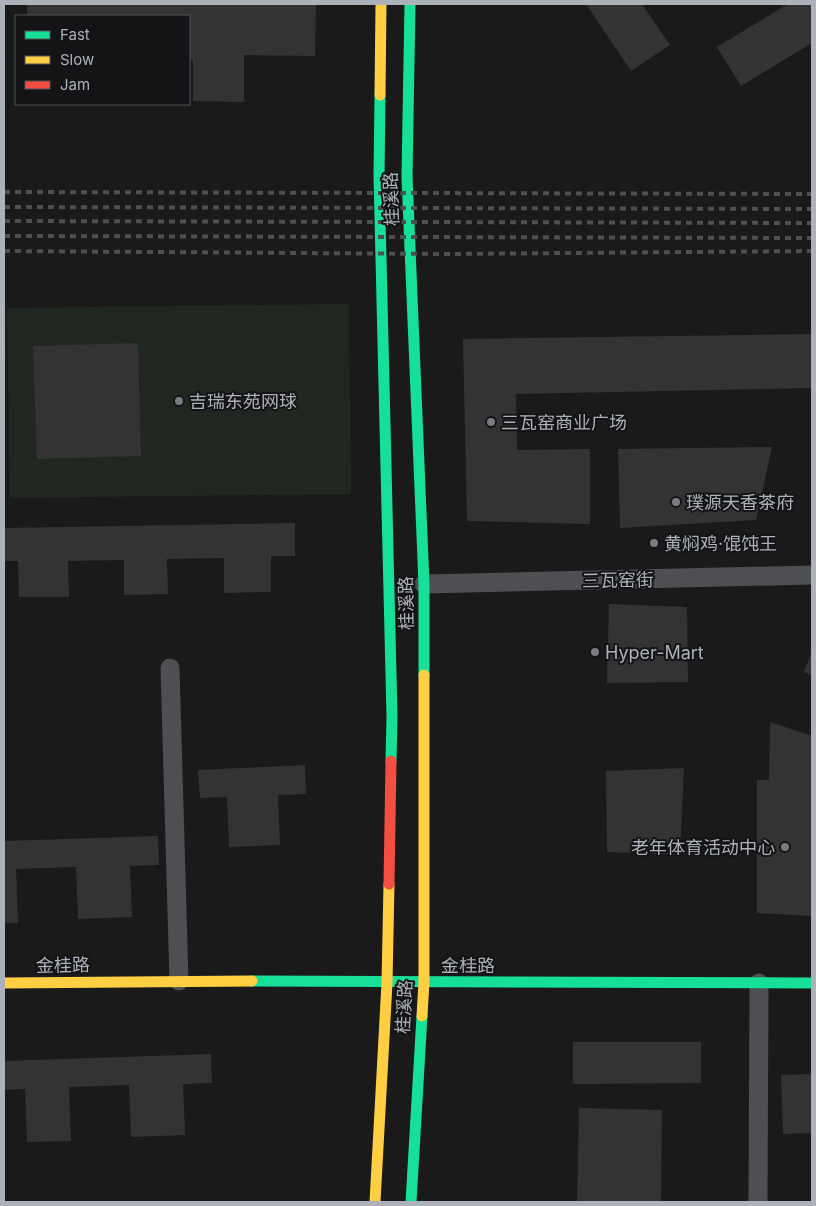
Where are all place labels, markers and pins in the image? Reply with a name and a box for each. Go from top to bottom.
place label: 吉瑞东苑网球 [189,391,297,412]
marker: 吉瑞东苑网球 [173,395,185,407]
place label: 三瓦窑商业广场 [501,412,627,433]
marker: 三瓦窑商业广场 [485,416,497,428]
place label: 璞源天香茶府 [686,492,794,513]
marker: 璞源天香茶府 [670,496,682,508]
place label: 黄焖鸡·馄饨王 [664,533,777,554]
marker: 黄焖鸡·馄饨王 [648,537,660,549]
place label: Hyper-Mart [605,642,704,663]
marker: Hyper-Mart [589,646,601,658]
place label: 老年体育活动中心 [631,837,775,858]
marker: 老年体育活动中心 [779,841,791,853]

